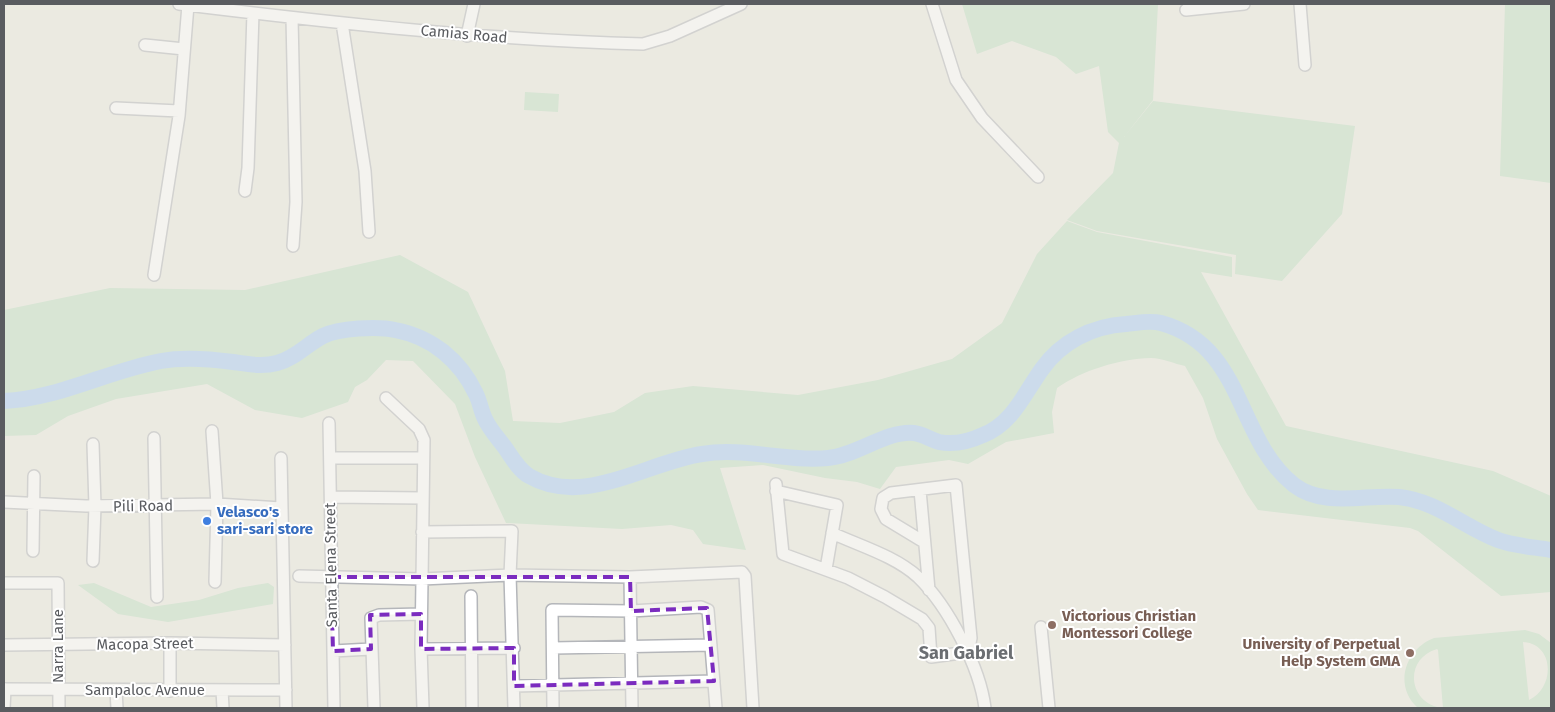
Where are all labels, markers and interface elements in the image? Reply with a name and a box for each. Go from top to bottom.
street label: Camias Road [420,21,508,47]
street label: Pili Road [113,496,173,516]
street label: Santa Elena Street [321,502,341,627]
place label: Velasco's sari-sari store [216,503,313,538]
marker: Velasco's sari-sari store [201,515,213,527]
place label: Victorious Christian Montessori College [1061,607,1196,642]
street label: Narra Lane [49,609,67,683]
marker: Victorious Christian Montessori College [1046,619,1058,631]
street label: Macopa Street [96,634,194,654]
place label: University of Perpetual Help System GMA [1243,635,1401,670]
district label: San Gabriel [919,642,1014,664]
marker: University of Perpetual Help System GMA [1404,647,1416,659]
street label: Sampaloc Avenue [85,681,205,699]

